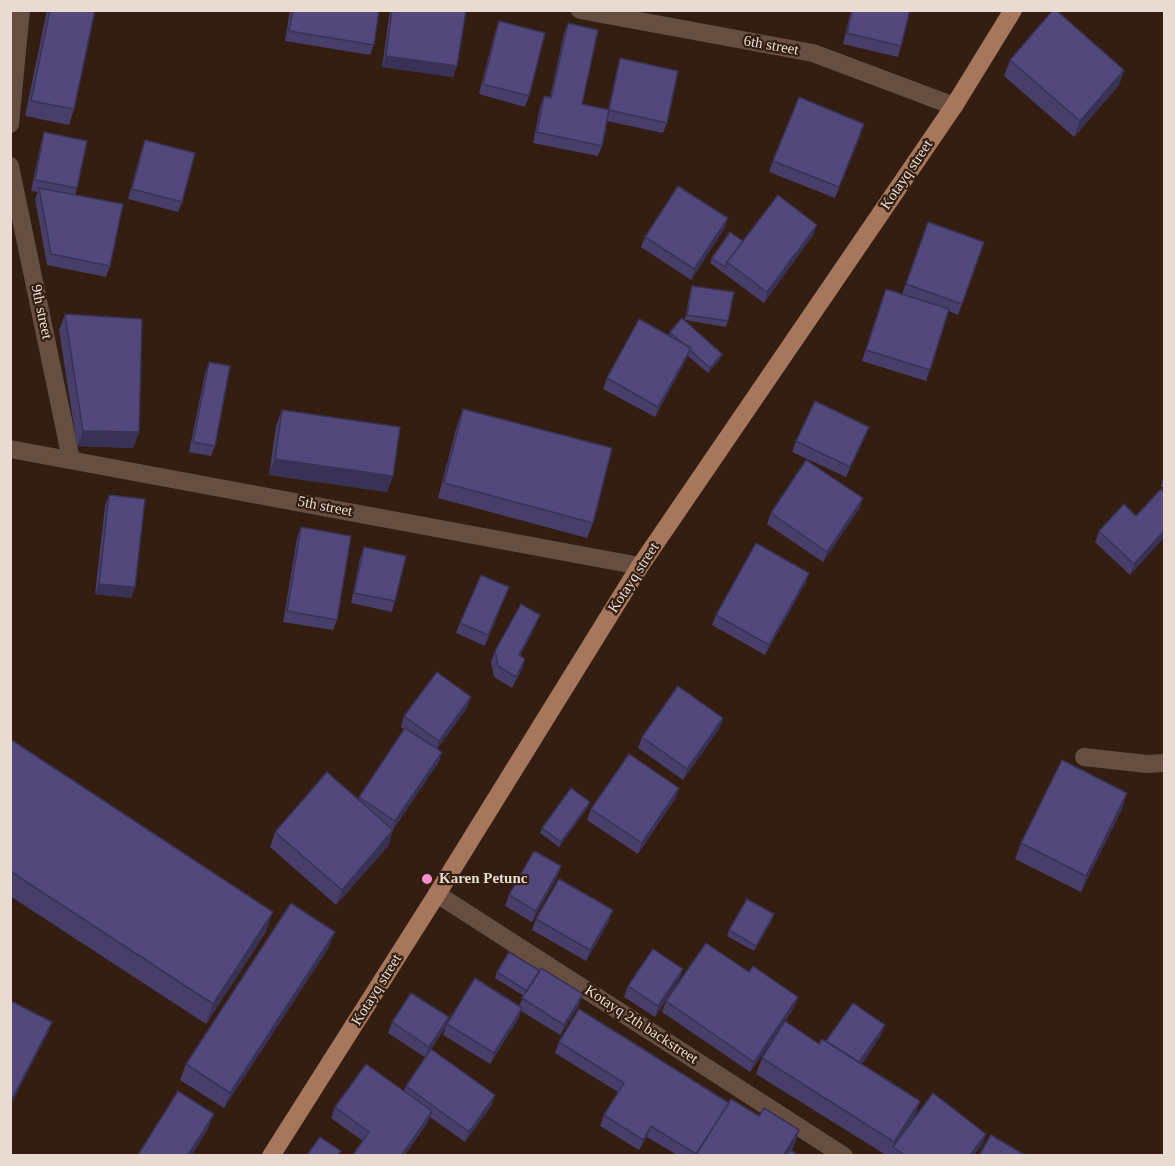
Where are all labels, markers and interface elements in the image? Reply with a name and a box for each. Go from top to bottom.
street label: 6th street [742,32,800,60]
street label: Kotayq street [877,137,937,213]
street label: 9th street [26,283,56,341]
street label: 5th street [296,493,354,521]
street label: Kotayq street [605,539,663,617]
place label: Karen Petunc [439,870,527,888]
marker: Karen Petunc [420,872,434,886]
street label: Kotayq street [348,951,406,1029]
street label: Kotayq 2th backstreet [581,982,701,1068]

